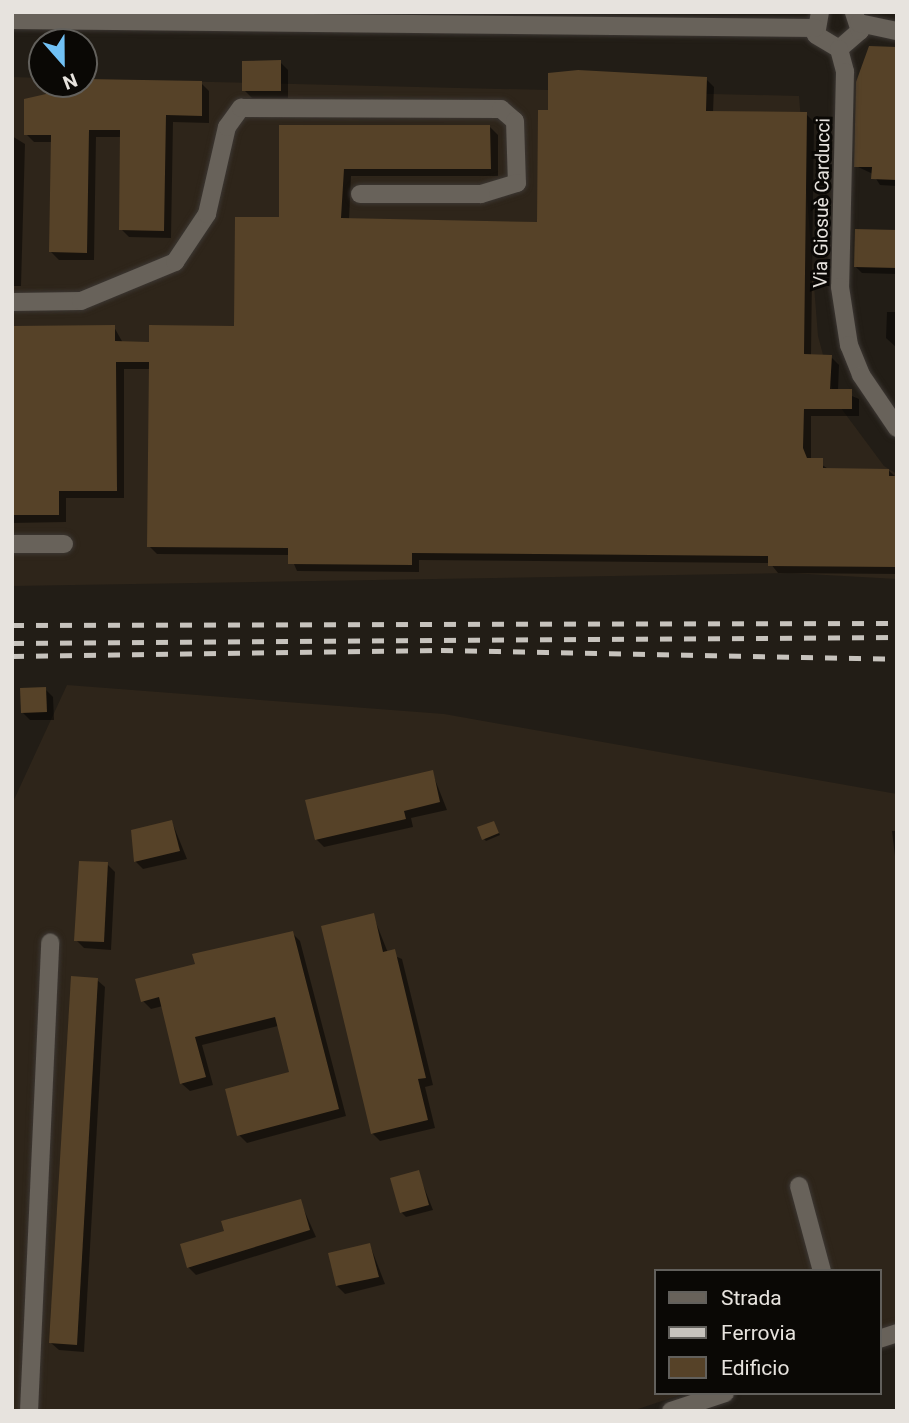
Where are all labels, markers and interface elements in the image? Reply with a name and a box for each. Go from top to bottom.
north arrow [28,28,98,98]
text: N [60,68,80,94]
street label: Via Giosuè Carducci [809,118,835,288]
legend [654,1269,881,1395]
text: Strada [721,1286,782,1310]
text: Ferrovia [721,1321,796,1345]
text: Edificio [721,1356,789,1380]

